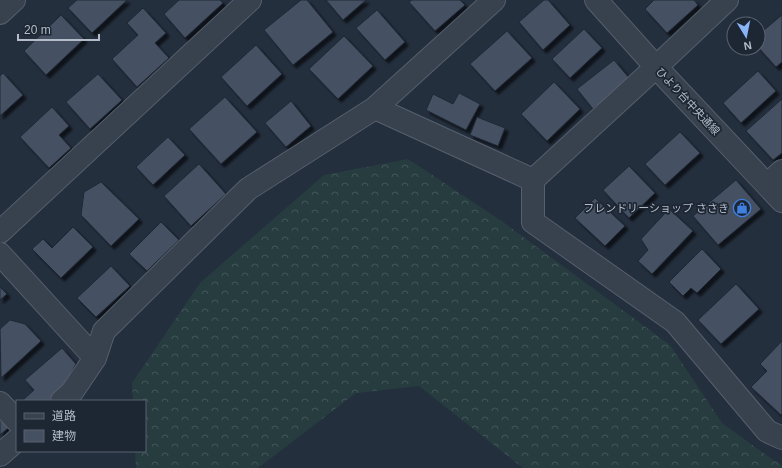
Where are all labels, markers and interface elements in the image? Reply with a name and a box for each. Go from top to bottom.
scale bar [18,16,99,42]
north arrow [726,16,766,56]
text: 20 m [24,23,51,37]
text: N [743,39,753,52]
street label: ひより台中央通線 [654,65,722,137]
shop icon: フレンドリーショップ ささき [732,198,752,218]
place label: フレンドリーショップ ささき [583,202,729,214]
legend [16,400,146,452]
text: 道路 [52,409,76,423]
text: 建物 [52,429,76,443]

